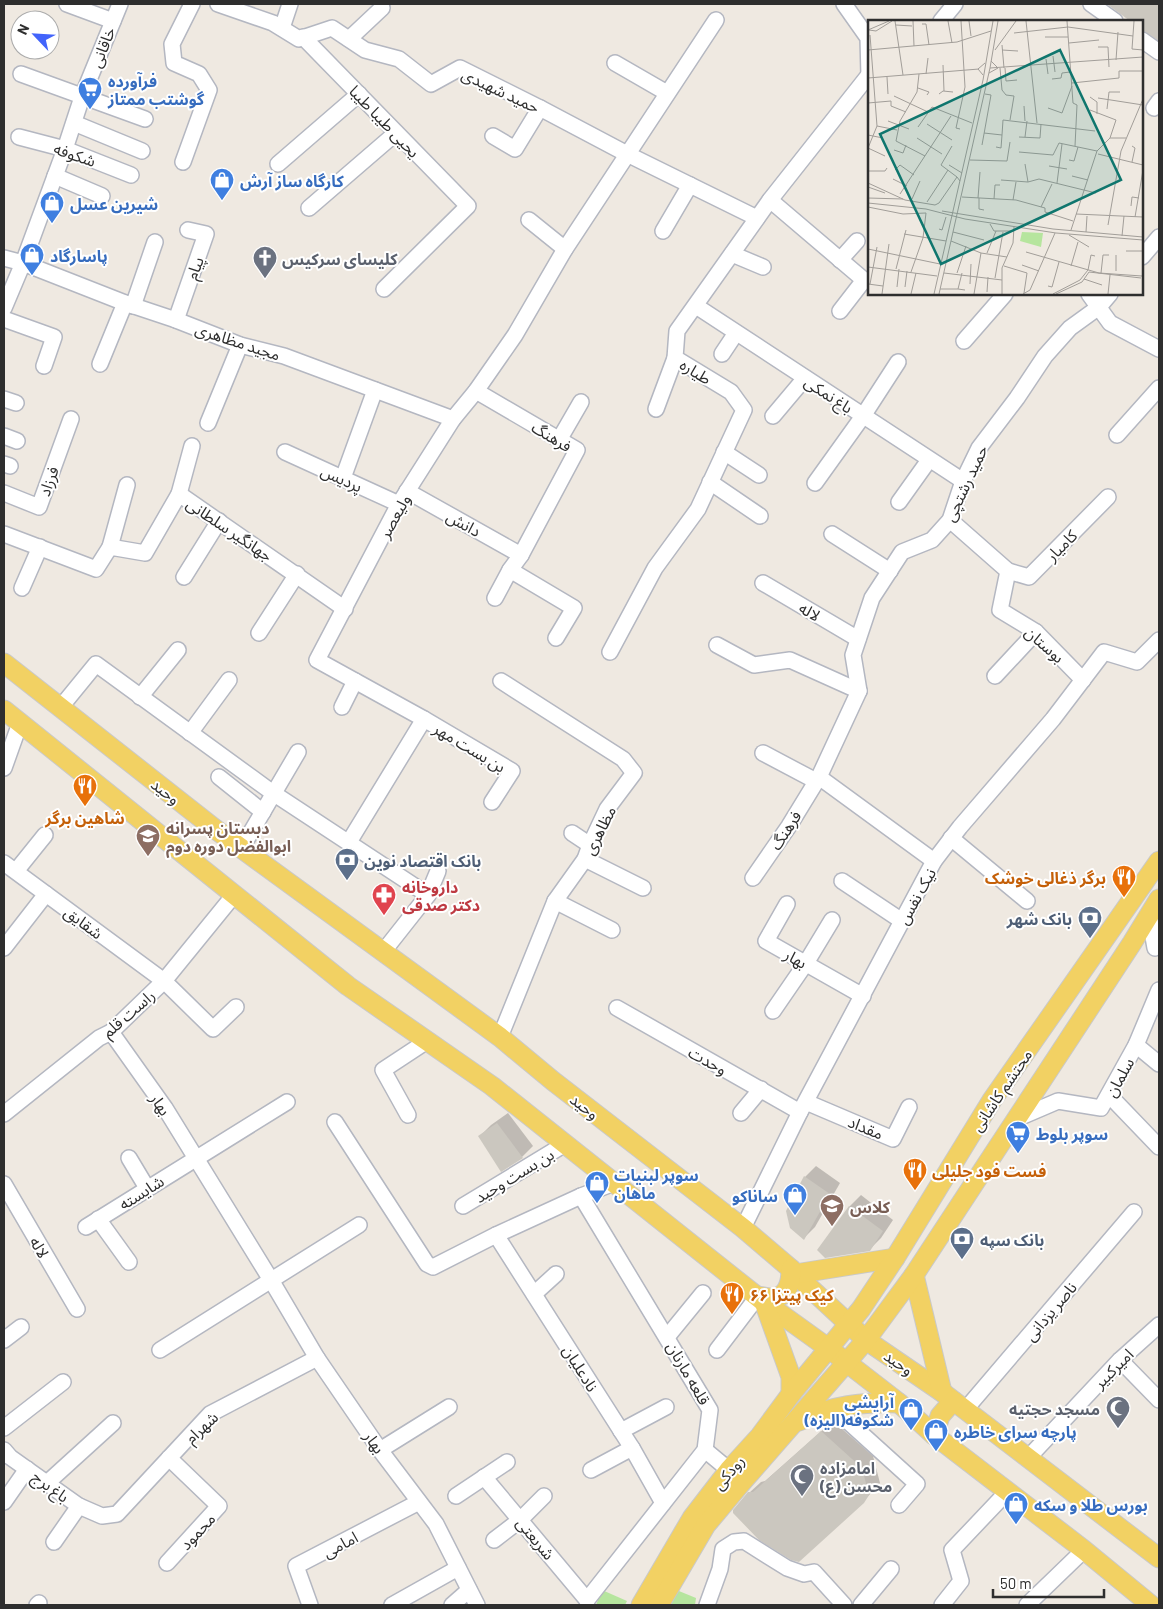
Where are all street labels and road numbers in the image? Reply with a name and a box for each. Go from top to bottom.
street label: خاقانی [85,24,120,70]
street label: حمید شهیدی [459,64,543,117]
street label: یحیی طیبا طیبا [345,81,424,162]
street label: شکوفه [51,138,98,171]
street label: پیام [181,254,211,283]
street label: مجید مظاهری [193,318,283,365]
street label: طیاره [676,354,715,389]
street label: باغ نمکی [799,371,857,420]
street label: فرهنگ [528,417,575,456]
street label: حمید رشتچی [939,442,993,525]
street label: پردیس [317,461,366,497]
street label: فرزاد [34,463,63,499]
street label: ولیعصر [374,491,415,543]
street label: جهانگیر سلطانی [183,493,277,566]
street label: دانش [443,506,484,541]
street label: کامیار [1041,525,1081,566]
street label: لاله [796,597,824,625]
street label: بوستان [1021,622,1069,667]
street label: بن بست مهر [429,718,509,777]
street label: وحید [147,774,184,809]
street label: مظاهری [579,802,620,858]
street label: فرهنگ [765,807,806,854]
street label: نیک نفس [893,864,940,928]
street label: شقایق [60,902,107,944]
street label: بهار [780,944,811,973]
street label: راست قلم [98,985,161,1044]
street label: وحدت [685,1042,731,1079]
street label: محتشم کاشانی [967,1045,1039,1137]
street label: سلمان [1100,1054,1138,1101]
street label: بهار [145,1088,175,1119]
street label: وحید [566,1089,603,1124]
street label: مقداد [846,1111,886,1143]
street label: بن بست وحید [471,1144,557,1207]
street label: شایسته [115,1171,167,1213]
street label: لاله [26,1233,54,1261]
street label: ناصر یزدانی [1020,1278,1081,1345]
street label: قلعه مارنان [662,1338,715,1408]
street label: نادعلیان [559,1341,603,1395]
street label: امیرکبیر [1089,1344,1137,1393]
street label: وحید [880,1345,917,1380]
street label: شهرام [181,1407,224,1450]
street label: بهار [359,1426,389,1457]
street label: رودکی [708,1451,749,1494]
street label: باغ برج [26,1466,73,1509]
street label: محمود [175,1509,219,1554]
street label: شریعتی [512,1513,559,1564]
street label: امامی [319,1527,361,1562]

